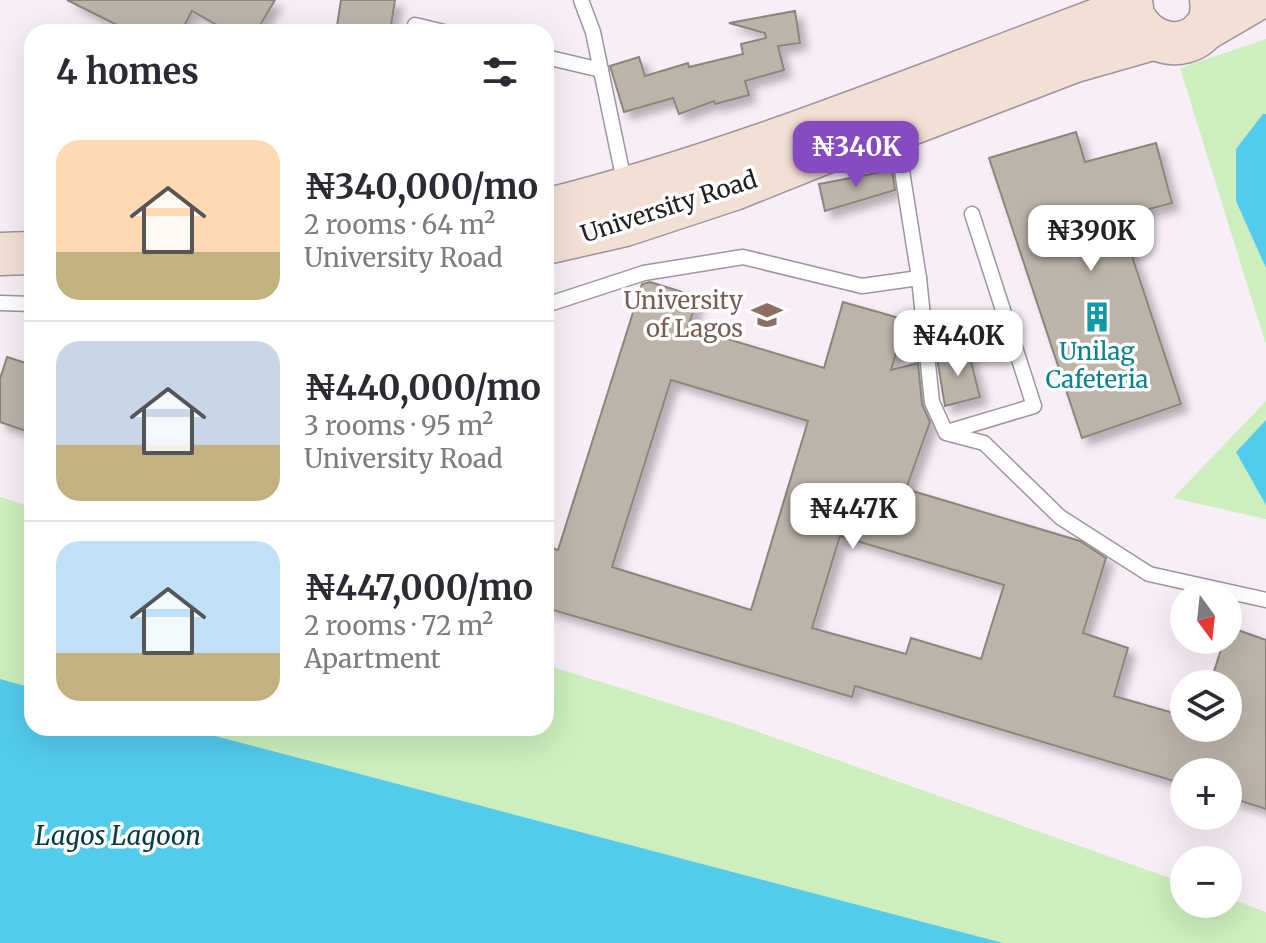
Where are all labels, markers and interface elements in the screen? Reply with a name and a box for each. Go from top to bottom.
icon: filters [478,50,522,94]
text: 4 homes [56,51,199,93]
pin: ₦340K [800,121,912,189]
text: ₦340K [811,130,901,163]
street label: University Road [577,163,761,250]
text: ₦340,000/mo [304,166,538,208]
icon: home [120,172,216,268]
pin: ₦390K [1035,205,1147,273]
text: 2 rooms · 64 m² [304,208,495,241]
text: ₦390K [1046,214,1136,247]
text: University Road [304,241,503,274]
place label: University of Lagos [624,285,743,344]
school or university icon: University of Lagos [750,298,784,332]
building icon: Unilag Cafeteria [1080,300,1114,334]
pin: ₦440K [902,310,1014,378]
text: ₦440K [912,319,1004,352]
place label: Unilag Cafeteria [1045,336,1149,395]
text: ₦440,000/mo [304,367,541,409]
icon: home [120,373,216,469]
text: 3 rooms · 95 m² [304,409,493,442]
text: University Road [304,442,503,475]
pin: ₦447K [797,483,909,551]
text: ₦447K [808,492,898,525]
text: ₦447,000/mo [304,567,533,609]
icon: home [120,573,216,669]
north arrow [1170,582,1242,654]
map controls [1170,582,1242,918]
text: 2 rooms · 72 m² [304,609,493,642]
text: Apartment [304,642,441,675]
button: layers [1170,670,1242,742]
button: + [1170,758,1242,830]
water label: Lagos Lagoon [35,819,201,852]
button: − [1170,846,1242,918]

